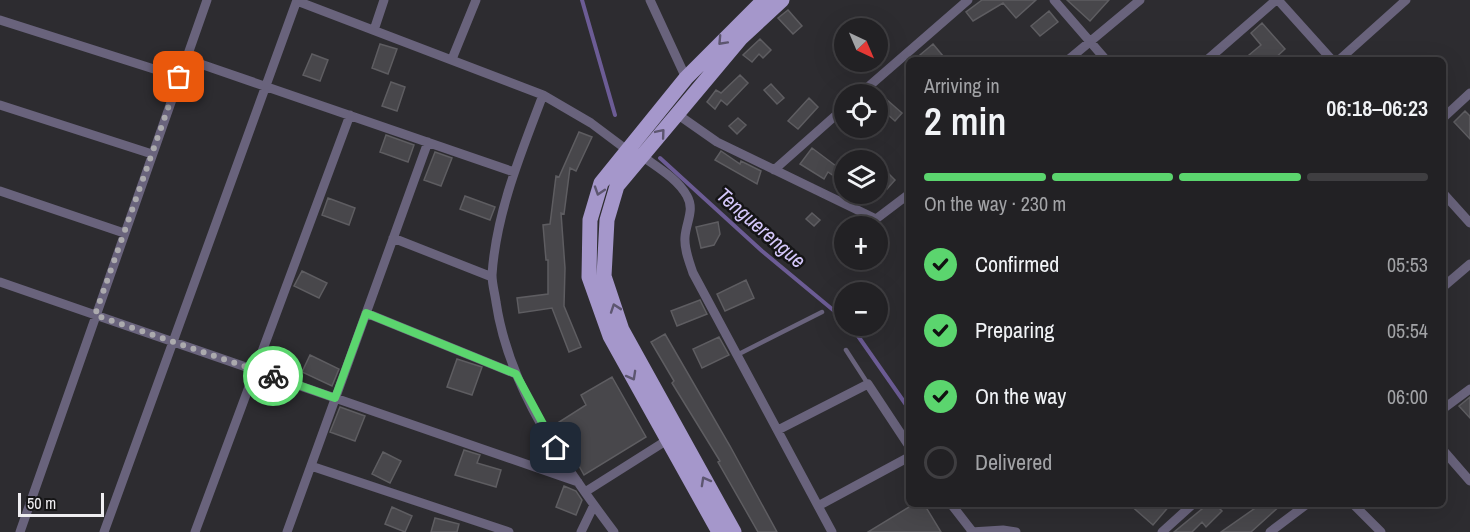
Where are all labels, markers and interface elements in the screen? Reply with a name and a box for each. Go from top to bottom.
north arrow [834,18,888,72]
map controls [834,18,888,336]
one-way arrow [718,33,729,44]
pin [153,51,204,102]
icon: bag [162,60,195,93]
text: Arriving in [924,72,1000,99]
button: locate [834,84,888,138]
text: 06:18–06:23 [1326,93,1428,123]
text: 2 min [924,95,1006,147]
one-way arrow [654,129,665,140]
button: layers [834,150,888,204]
water label: Tenguerengue [710,181,812,275]
one-way arrow [594,185,606,196]
text: On the way · 230 m [924,190,1066,217]
button: + [834,216,888,270]
icon: check [924,248,957,281]
text: Confirmed [975,249,1059,279]
text: 05:53 [1387,251,1428,278]
button: − [834,282,888,336]
one-way arrow [609,303,622,314]
icon: check [924,314,957,347]
text: Preparing [975,315,1054,345]
text: 05:54 [1387,317,1428,344]
courier [243,346,303,406]
icon: bike [257,360,290,393]
one-way arrow [625,369,636,380]
icon: check [924,380,957,413]
text: On the way [975,381,1066,411]
text: 06:00 [1387,383,1428,410]
pin [530,422,581,473]
icon: home [539,431,572,464]
text: Delivered [975,447,1052,477]
one-way arrow [701,477,712,487]
scale bar [18,490,104,518]
text: 50 m [27,492,56,514]

